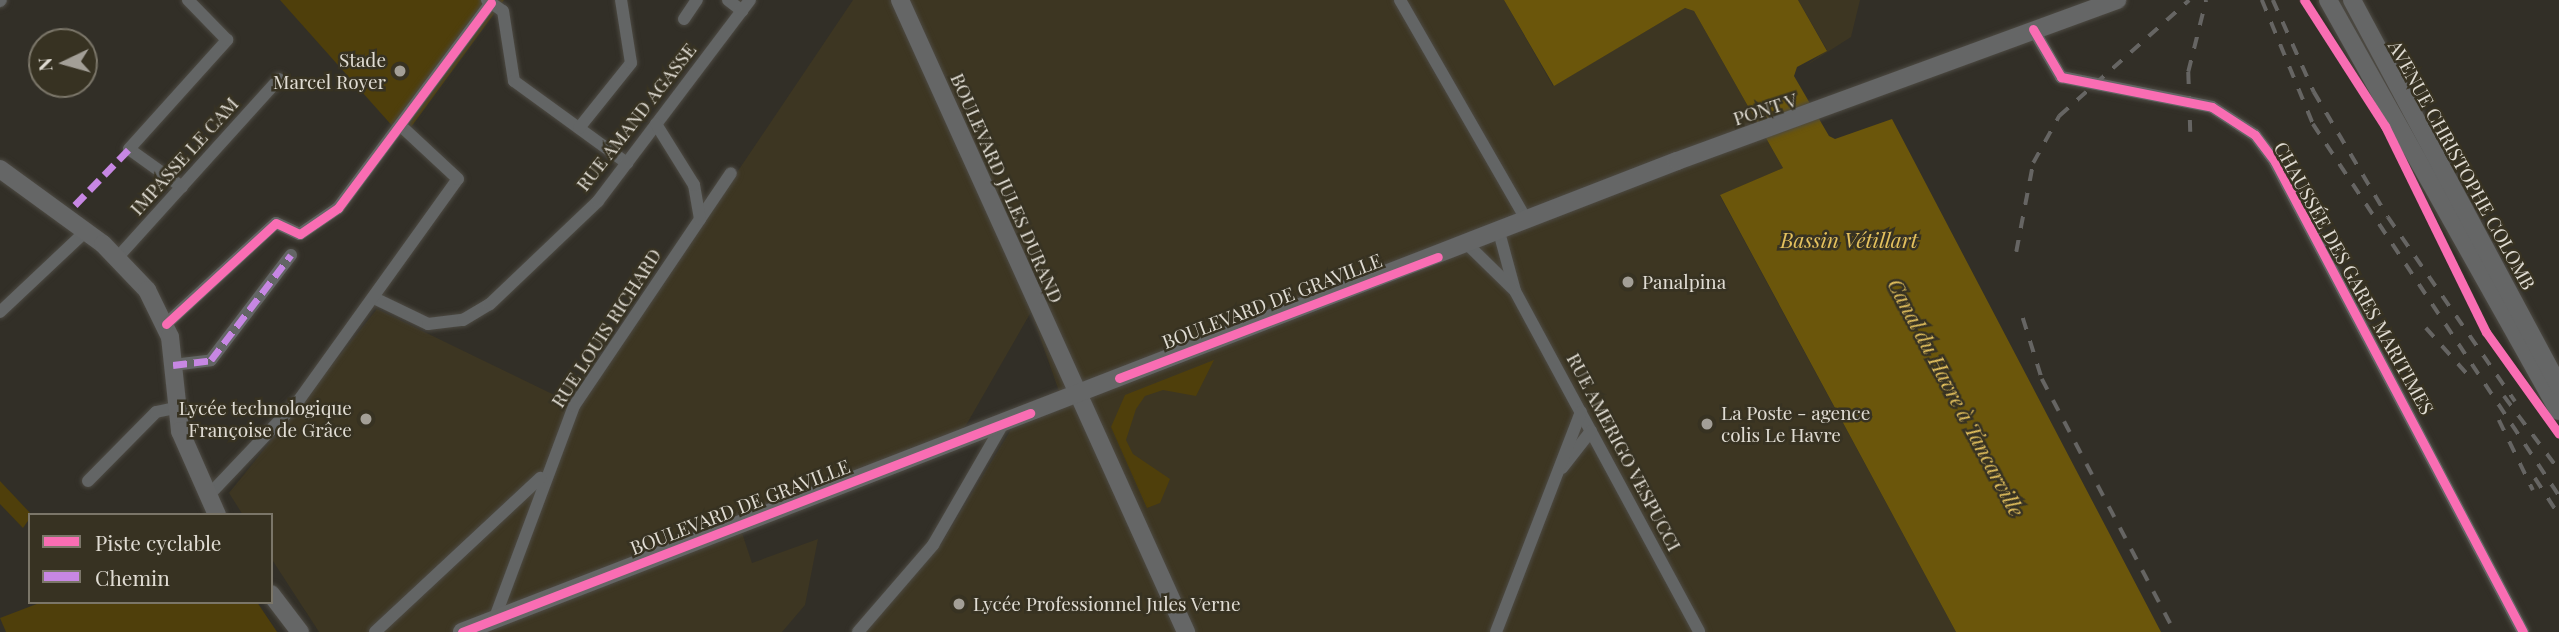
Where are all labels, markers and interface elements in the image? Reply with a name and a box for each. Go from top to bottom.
north arrow [28,28,98,98]
street label: AVENUE CHRISTOPHE COLOMB [2384,36,2540,294]
street label: RUE AMAND AGASSE [571,38,701,196]
place label: Stade Marcel Royer [273,49,386,93]
text: N [31,57,58,73]
marker: Stade Marcel Royer [392,63,408,79]
street label: BOULEVARD JULES DURAND [946,70,1068,306]
street label: PONT V [1730,88,1800,130]
street label: IMPASSE LE CAM [125,92,243,220]
street label: CHAUSSÉE DES GARES MARITIMES [2269,138,2439,418]
water label: Bassin Vétillart [1780,226,1918,252]
street label: RUE LOUIS RICHARD [546,244,666,412]
street label: BOULEVARD DE GRAVILLE [1159,249,1385,353]
place label: Panalpina [1642,271,1726,293]
water label: Canal du Havre à Tancarville [1883,273,2031,521]
marker: Panalpina [1620,274,1636,290]
street label: RUE AMERIGO VESPUCCI [1562,349,1686,555]
place label: Lycée technologique Françoise de Grâce [178,397,352,441]
place label: La Poste - agence colis Le Havre [1721,402,1871,446]
marker: Lycée technologique Françoise de Grâce [358,411,374,427]
marker: La Poste - agence colis Le Havre [1699,416,1715,432]
street label: BOULEVARD DE GRAVILLE [627,455,853,559]
legend [28,513,273,604]
text: Piste cyclable [95,528,221,556]
text: Chemin [95,563,170,591]
place label: Lycée Professionnel Jules Verne [973,593,1241,615]
marker: Lycée Professionnel Jules Verne [951,596,967,612]

